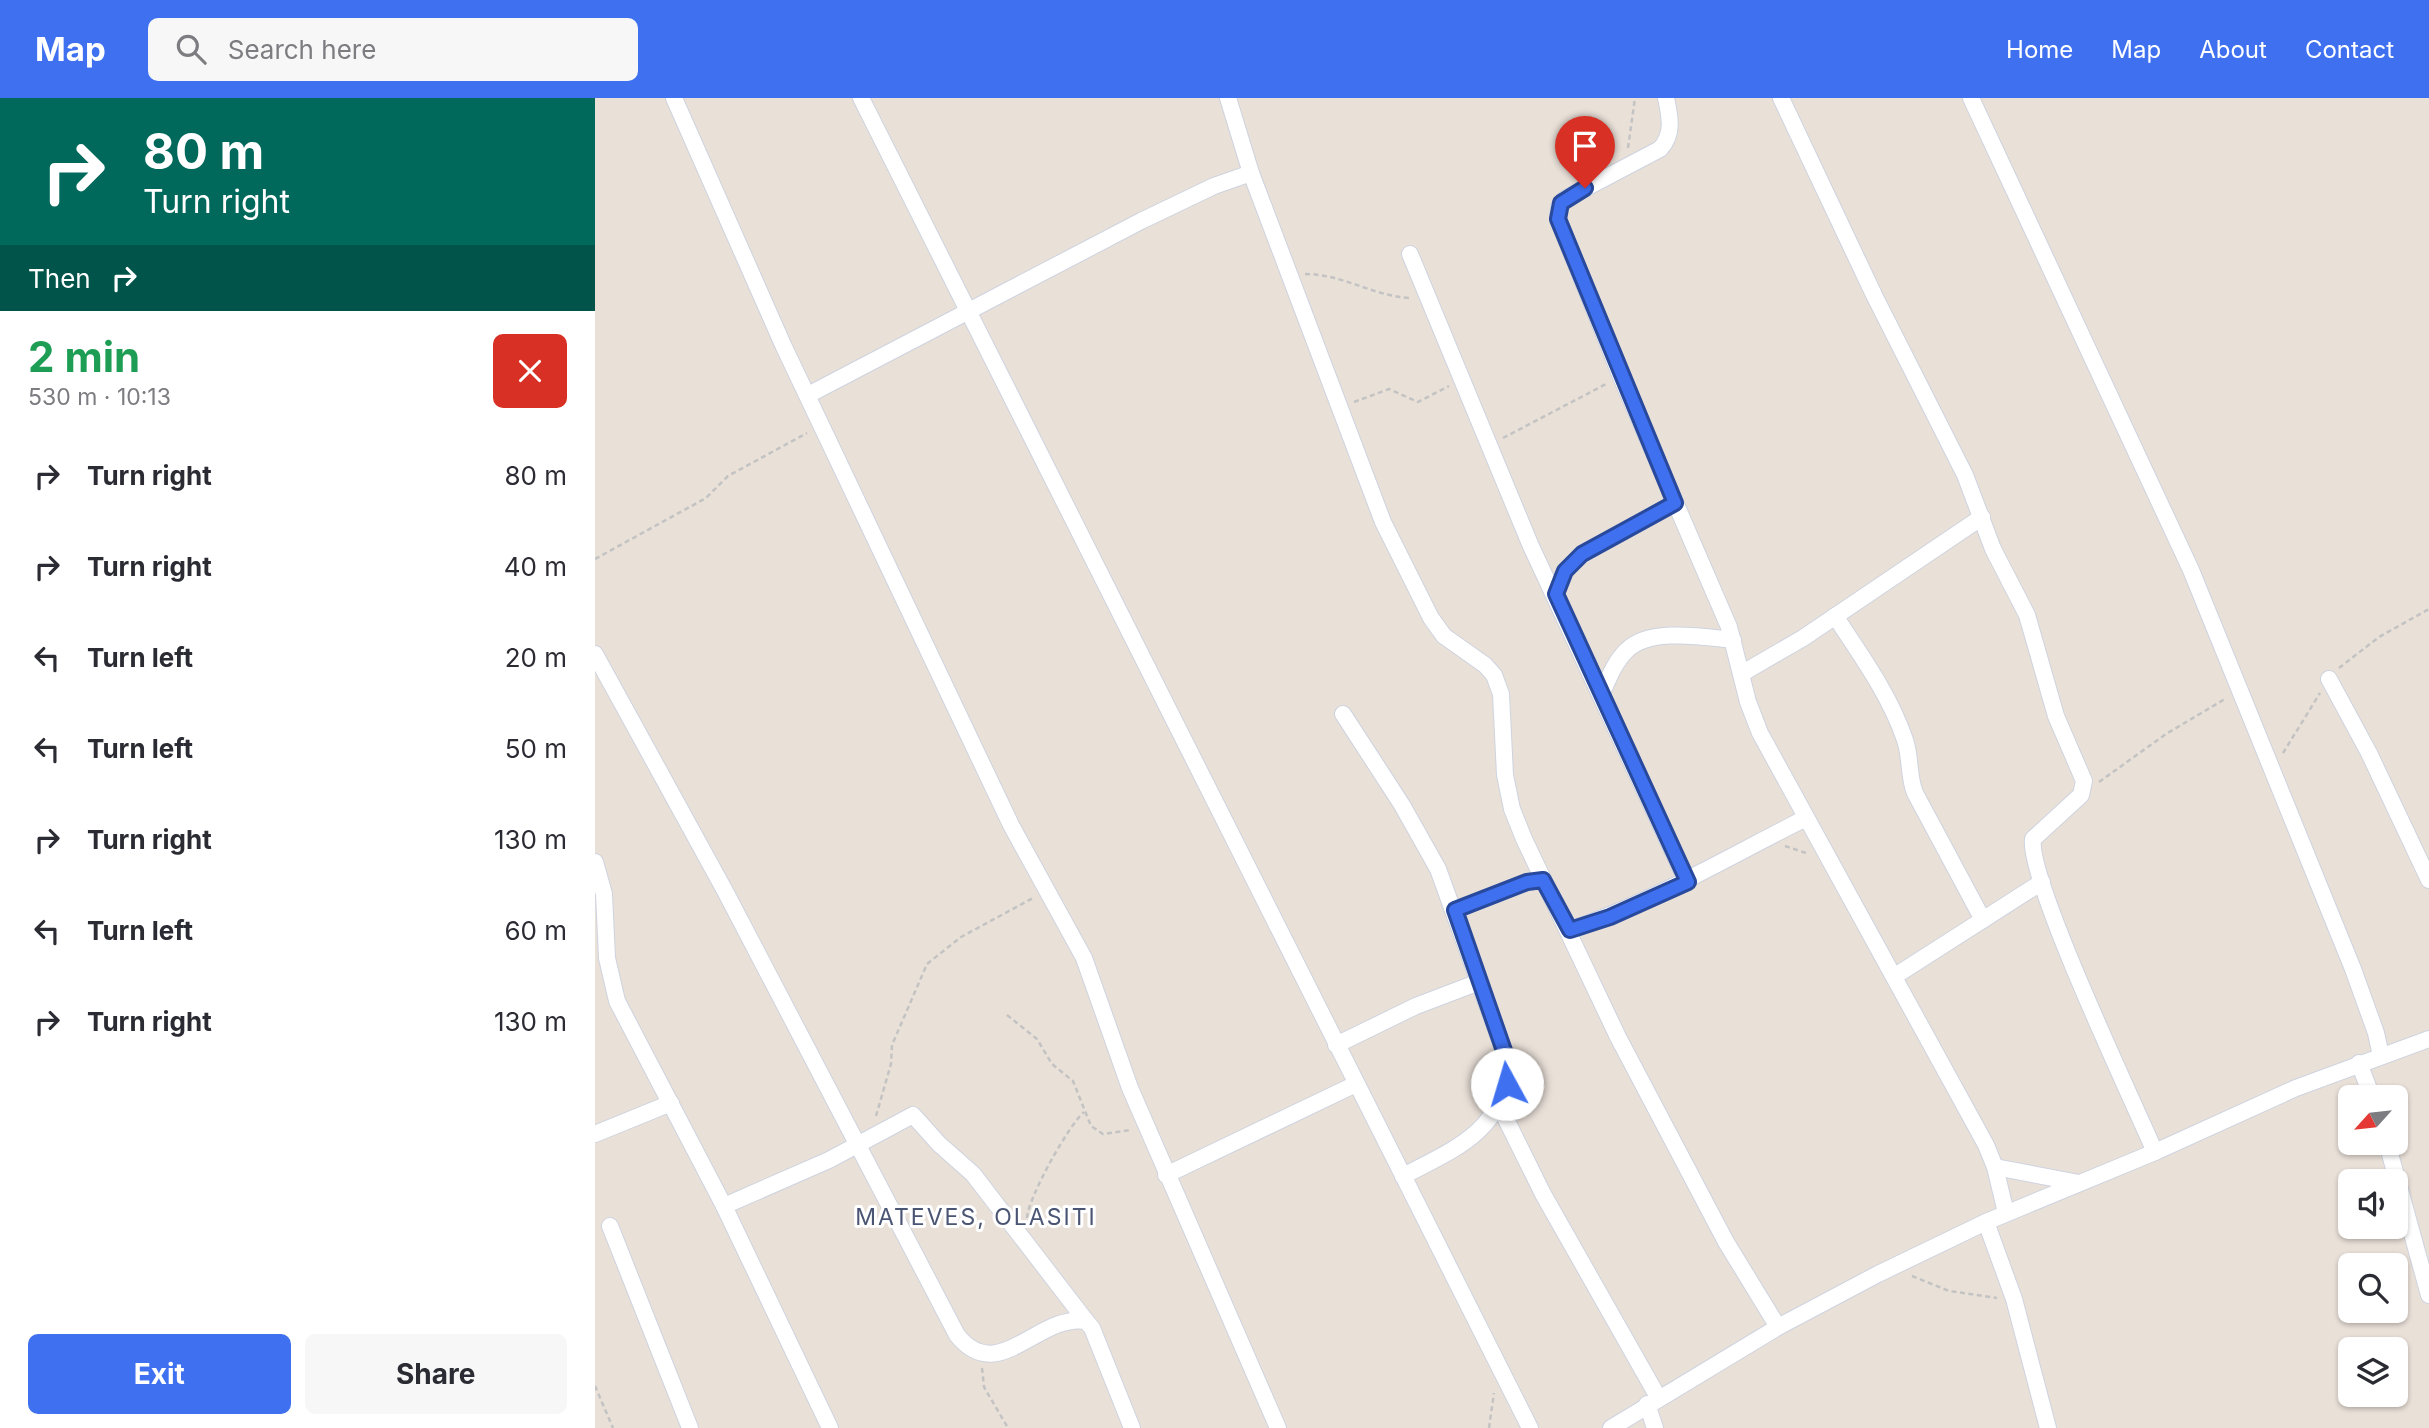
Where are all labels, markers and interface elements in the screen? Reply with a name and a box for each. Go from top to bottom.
search box [148,18,638,81]
text: Map [35,29,106,69]
icon: search [172,30,210,68]
text: Search here [228,34,376,65]
text: Home [2006,35,2073,64]
text: Map [2111,35,2161,64]
text: About [2199,35,2267,64]
text: Contact [2305,35,2394,64]
pin [1555,116,1615,188]
text: 80 m [143,122,264,181]
icon: right [28,126,119,217]
icon: arrive [1566,127,1604,165]
text: Turn right [143,182,290,221]
icon: right [105,259,143,297]
text: Then [28,263,91,294]
text: 2 min [28,331,140,382]
button: close [493,334,567,408]
text: 530 m · 10:13 [28,383,171,411]
icon: right [28,457,66,495]
text: Turn right [87,460,212,491]
text: 80 m [504,460,567,491]
icon: right [28,548,66,586]
text: Turn right [87,551,212,582]
text: 40 m [504,551,567,582]
icon: left [28,639,66,677]
text: Turn left [87,642,193,673]
text: 20 m [505,642,567,673]
icon: left [28,730,66,768]
text: Turn left [87,733,193,764]
text: 50 m [505,733,567,764]
icon: right [28,821,66,859]
text: Turn right [87,824,212,855]
text: 130 m [494,824,567,855]
icon: left [28,912,66,950]
text: Turn left [87,915,193,946]
text: 60 m [504,915,567,946]
icon: right [28,1003,66,1041]
text: Turn right [87,1006,212,1037]
text: 130 m [494,1006,567,1037]
position arrow [1470,1047,1544,1121]
north arrow [2338,1085,2408,1155]
map controls [2338,1085,2408,1407]
button: sound [2338,1169,2408,1239]
district label: MATEVES, OLASITI [855,1203,1097,1231]
button: search [2338,1253,2408,1323]
button: Exit [28,1334,291,1414]
button: Share [305,1334,567,1414]
button: layers [2338,1337,2408,1407]

